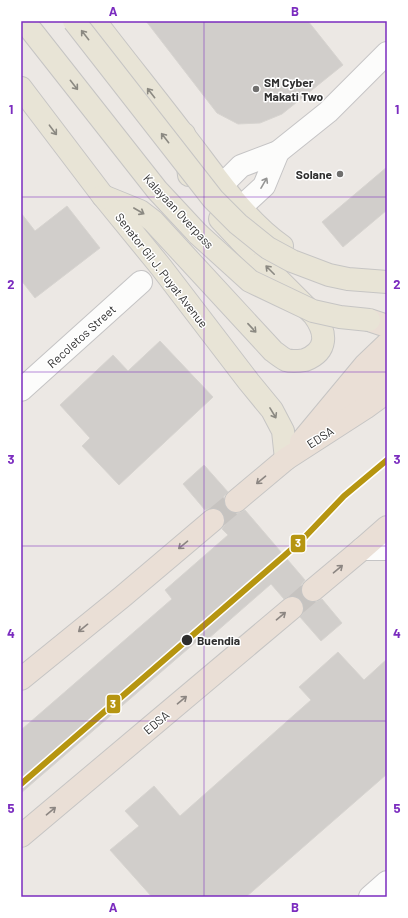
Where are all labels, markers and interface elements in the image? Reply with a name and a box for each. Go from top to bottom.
text: A [109,3,118,19]
text: B [291,3,299,19]
one-way arrow [81,30,89,41]
place label: SM Cyber Makati Two [264,75,324,103]
one-way arrow [70,79,79,90]
marker: SM Cyber Makati Two [251,84,261,94]
one-way arrow [147,87,155,98]
text: 1 [9,101,13,117]
text: 1 [395,101,399,117]
one-way arrow [49,125,57,136]
one-way arrow [161,132,169,143]
place label: Solane [296,167,332,181]
marker: Solane [335,169,345,179]
street label: Kalayaan Overpass [141,171,217,251]
one-way arrow [261,177,269,189]
one-way arrow [133,208,145,216]
street label: Senator Gil J. Puyat Avenue [113,210,211,330]
one-way arrow [265,265,275,275]
text: 2 [7,276,15,292]
text: 2 [393,276,401,292]
street label: Recoletos Street [44,302,118,370]
one-way arrow [247,323,257,333]
one-way arrow [269,407,277,418]
street label: EDSA [304,423,336,451]
text: 3 [7,451,15,467]
text: 3 [393,451,401,467]
one-way arrow [255,476,266,485]
line badge: 3 [290,534,306,553]
text: 3 [295,536,301,549]
one-way arrow [178,540,189,549]
one-way arrow [332,565,343,574]
one-way arrow [276,612,287,621]
one-way arrow [78,623,89,632]
text: 4 [7,625,15,641]
text: 4 [393,625,401,641]
marker: Buendia [180,633,194,647]
place label: Buendia [197,633,240,647]
line badge: 3 [106,694,121,714]
one-way arrow [177,696,188,705]
text: 3 [110,697,116,710]
street label: EDSA [140,707,172,737]
text: 5 [7,800,15,816]
text: 5 [393,800,401,816]
one-way arrow [45,807,56,816]
text: A [109,899,118,915]
text: B [291,899,299,915]

